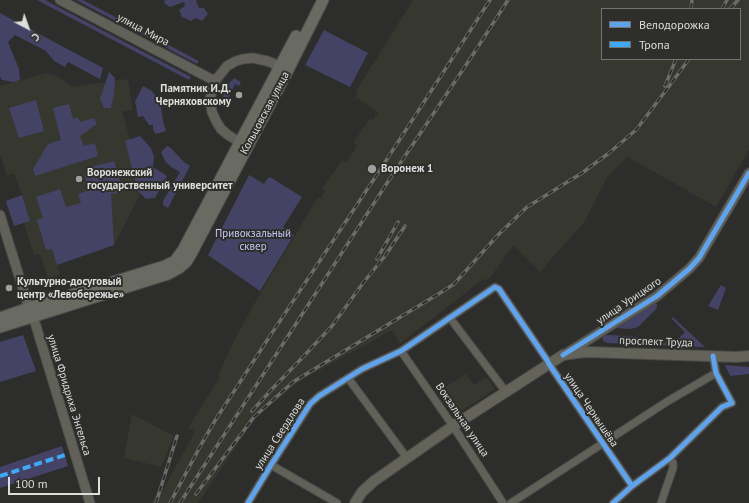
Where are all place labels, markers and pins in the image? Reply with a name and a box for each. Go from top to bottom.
place label: Памятник И.Д. Черняховскому [156,82,231,108]
marker: Памятник И.Д. Черняховскому [234,90,244,100]
place label: Воронеж 1 [381,162,433,176]
marker: Воронеж 1 [366,163,378,175]
place label: Воронежский государственный университет [87,166,233,192]
marker: Воронежский государственный университет [74,174,84,184]
place label: Культурно-досуговый центр «Левобережье» [17,275,124,301]
marker: Культурно-досуговый центр «Левобережье» [4,283,14,293]

